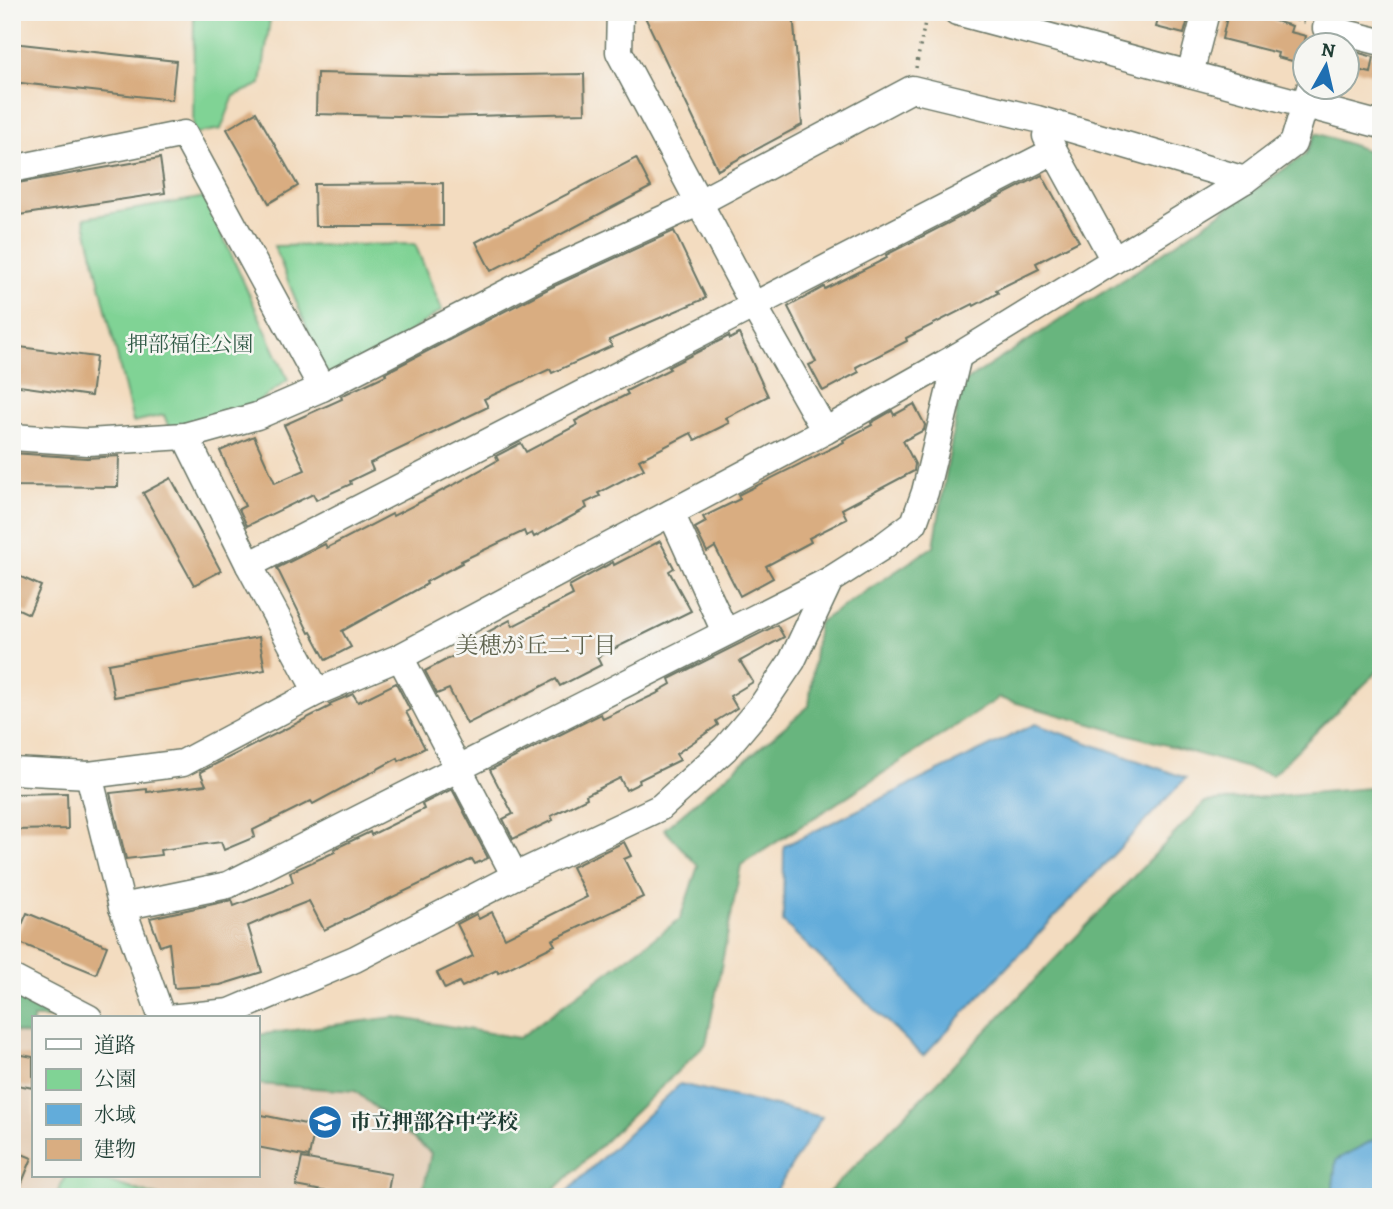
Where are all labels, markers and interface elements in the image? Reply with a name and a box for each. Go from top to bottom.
north arrow [1292,32,1362,102]
text: N [1320,36,1337,64]
park label: 押部福住公園 [127,330,253,358]
district label: 美穂が丘二丁目 [456,630,617,661]
legend [32,1016,259,1178]
text: 道路 [94,1031,136,1059]
text: 公園 [94,1065,136,1093]
text: 水域 [94,1101,136,1129]
school or university icon: 市立押部谷中学校 [306,1103,344,1141]
place label: 市立押部谷中学校 [350,1108,518,1136]
text: 建物 [94,1135,136,1163]

